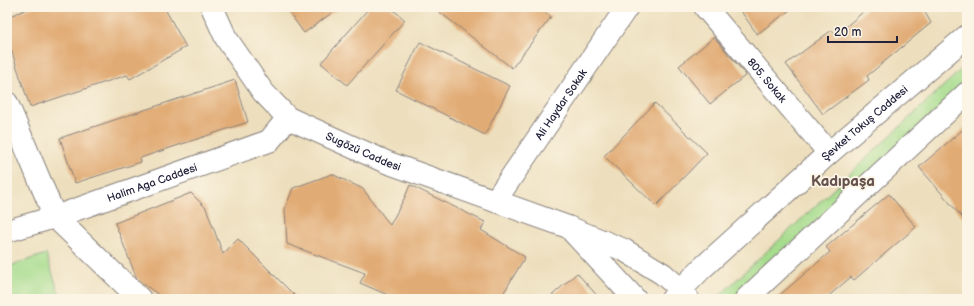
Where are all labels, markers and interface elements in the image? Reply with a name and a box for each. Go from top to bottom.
scale bar [828,18,897,44]
text: 20 m [834,25,861,40]
street label: 805. Sokak [745,55,790,105]
street label: Ali Haydar Sokak [532,66,590,142]
street label: Şevket Tokuş Caddesi [819,83,910,163]
street label: Sugözü Caddesi [324,129,403,173]
street label: Halim Aga Caddesi [105,161,199,205]
district label: Kadıpaşa [811,172,875,191]

